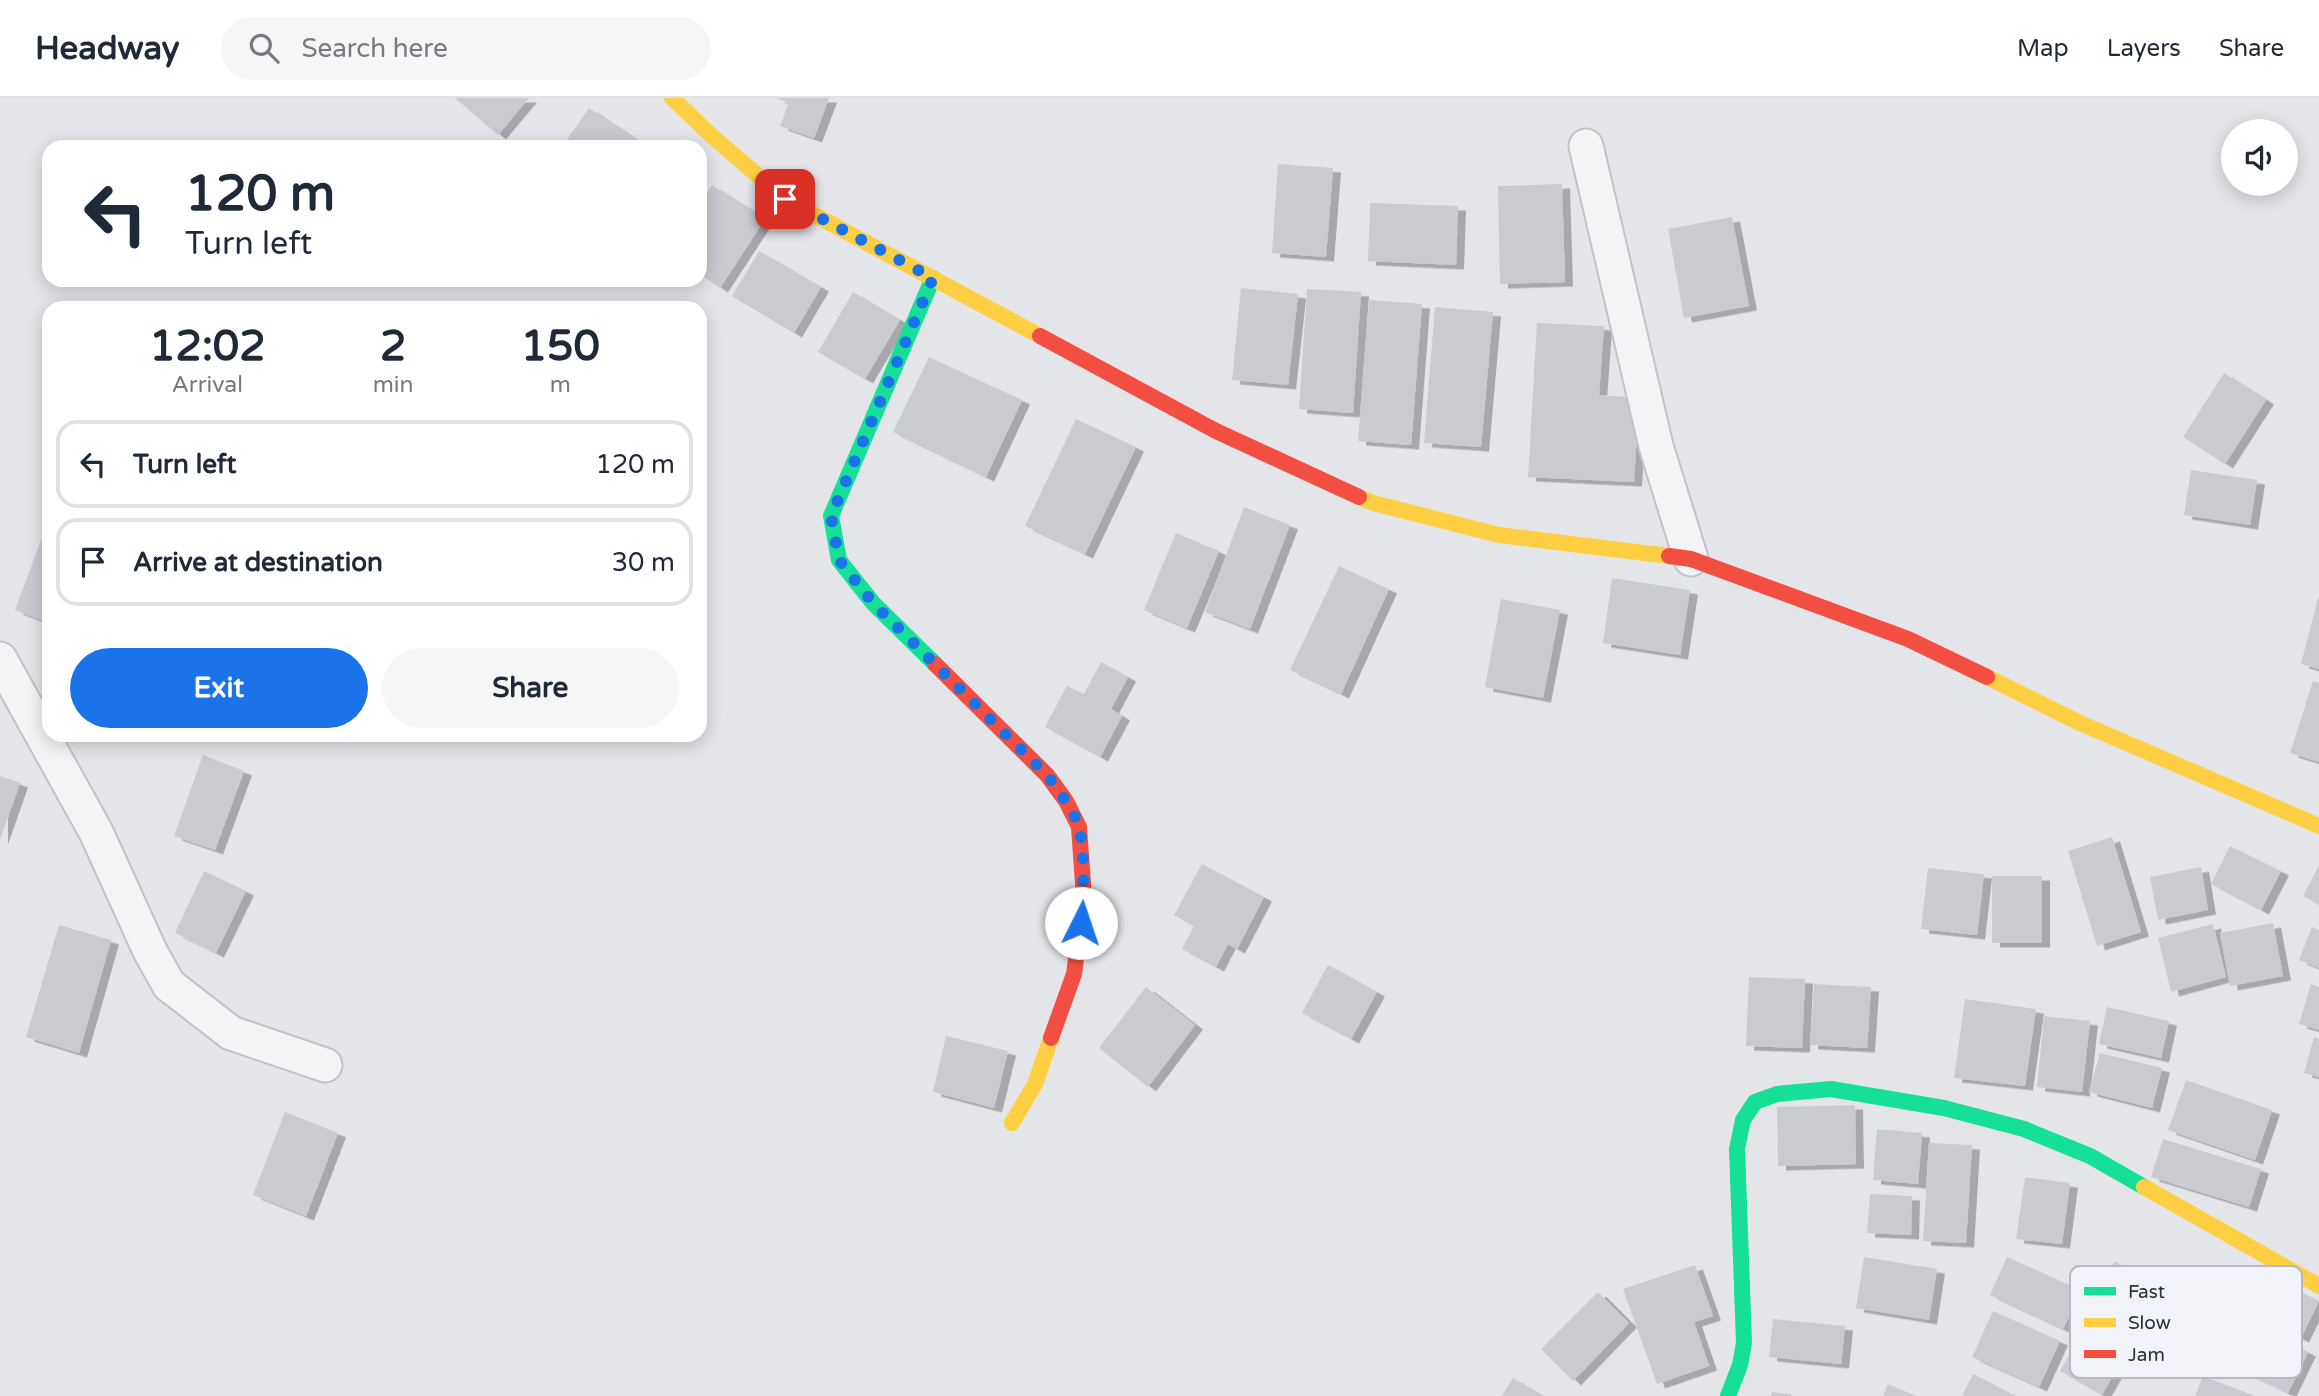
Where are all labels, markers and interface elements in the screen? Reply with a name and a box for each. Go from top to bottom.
search box [221,17,711,80]
text: Headway [35,29,179,68]
icon: search [245,29,283,67]
text: Search here [301,33,448,64]
text: Map [2017,34,2069,63]
text: Layers [2107,34,2181,63]
text: Share [2219,34,2284,63]
map controls [2221,119,2298,196]
button: sound [2221,119,2298,196]
text: 120 m [185,165,335,224]
icon: left [70,168,161,259]
pin [755,169,815,229]
icon: arrive [766,180,804,218]
text: Turn left [185,225,312,263]
text: 12:02 [149,321,266,372]
text: 2 [380,321,406,372]
text: 150 [521,321,600,372]
text: Arrival [172,371,243,399]
text: min [373,371,414,399]
text: m [550,371,571,399]
icon: left [74,445,112,483]
text: Turn left [133,449,236,480]
text: 120 m [595,449,675,480]
icon: arrive [74,543,112,581]
text: Arrive at destination [133,547,383,578]
text: 30 m [612,547,675,578]
button: Exit [70,648,368,728]
button: Share [382,648,679,728]
position arrow [1044,886,1118,960]
legend [2070,1266,2302,1378]
text: Fast [2128,1281,2165,1303]
text: Slow [2128,1312,2171,1334]
text: Jam [2128,1344,2165,1366]

